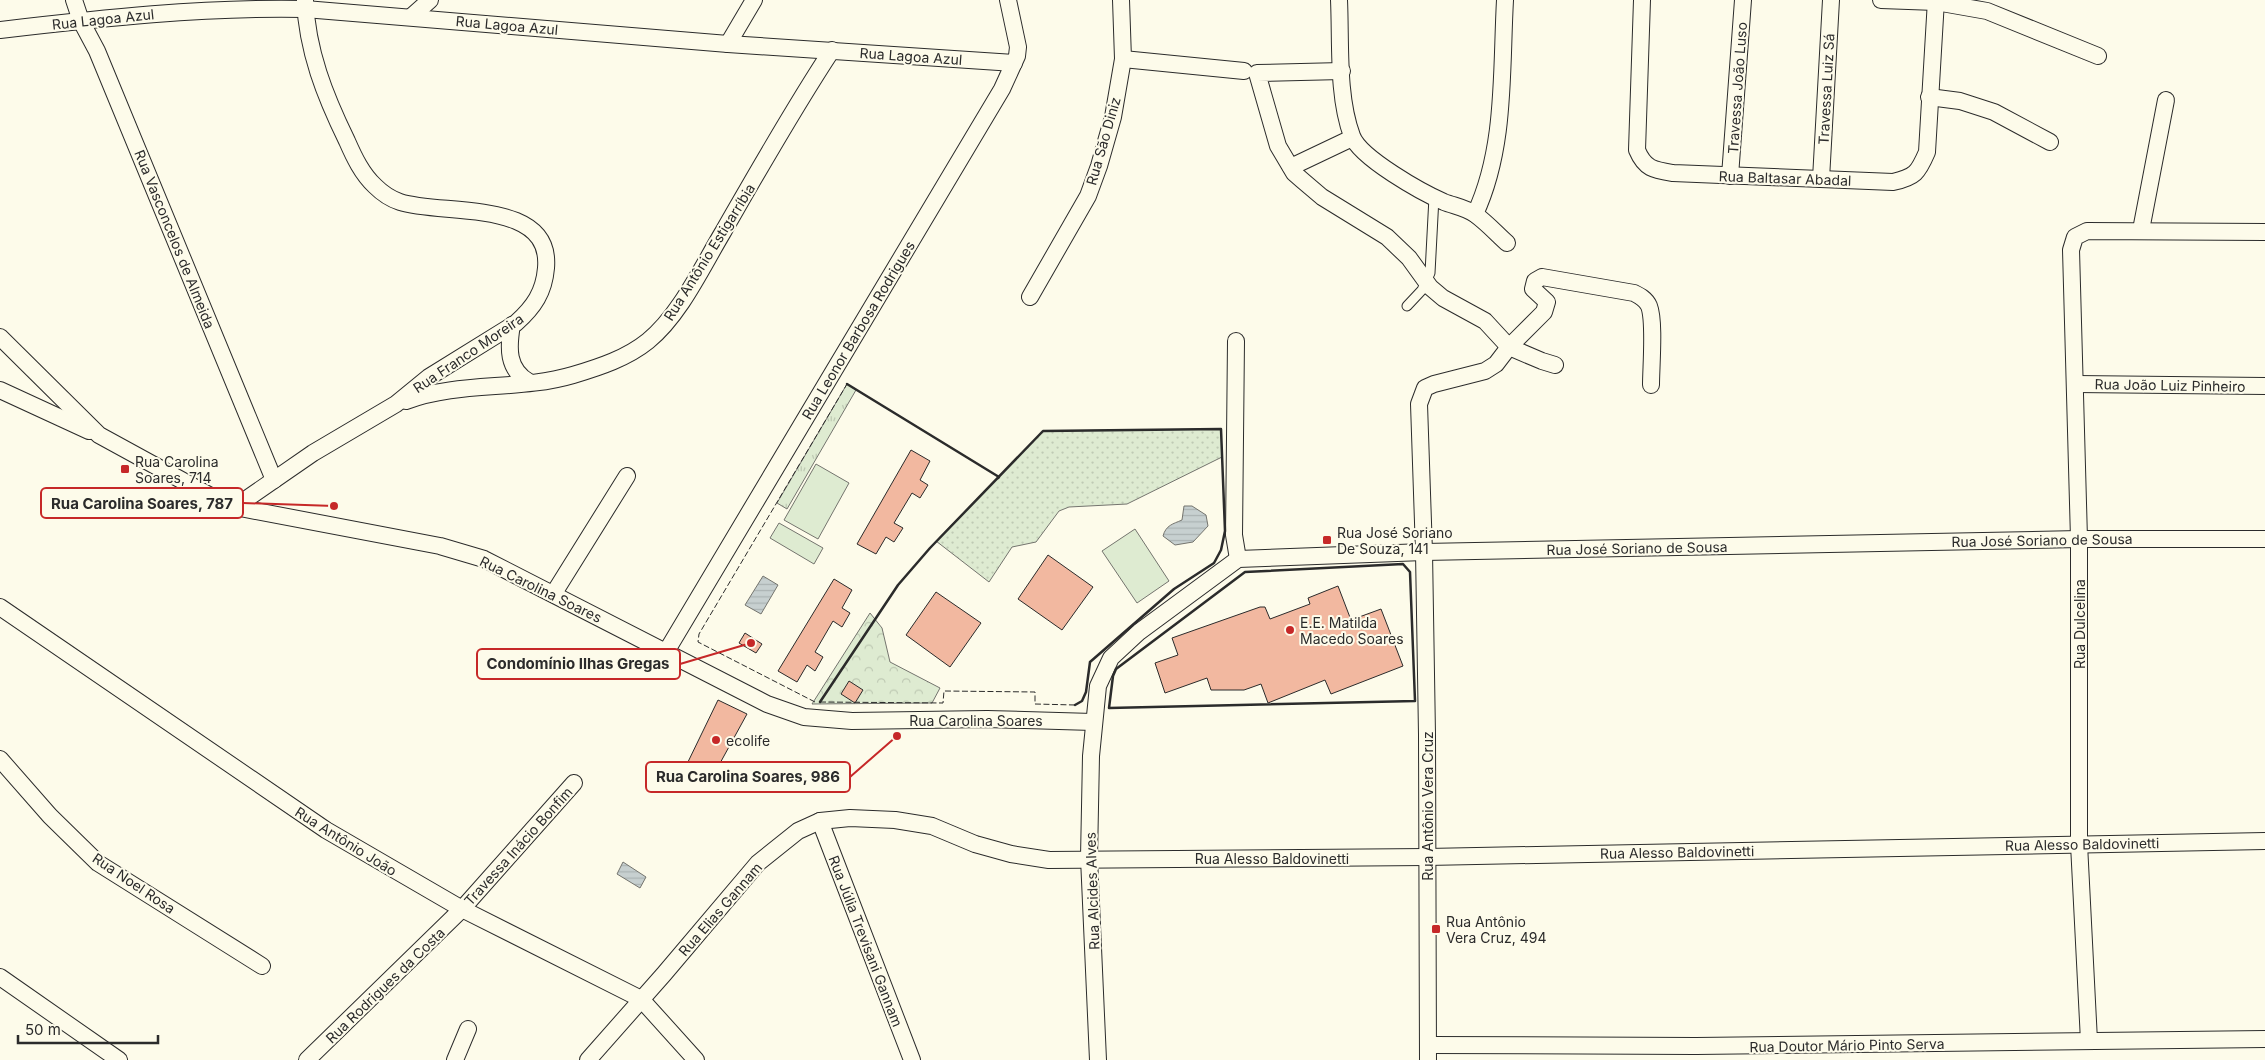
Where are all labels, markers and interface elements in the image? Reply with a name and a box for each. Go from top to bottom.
street label: Rua Lagoa Azul [51,5,155,33]
street label: Rua Lagoa Azul [455,12,559,38]
street label: Travessa João Luso [1724,21,1750,155]
street label: Travessa Luiz Sá [1815,33,1837,145]
street label: Rua Lagoa Azul [859,44,963,68]
street label: Rua São Diniz [1082,95,1124,187]
street label: Rua Vasconcelos de Almeida [131,147,219,331]
street label: Rua Baltasar Abadal [1718,167,1852,189]
street label: Rua Antônio Estigarríbia [660,180,758,324]
street label: Rua Leonor Barbosa Rodrigues [798,238,918,422]
street label: Rua Franco Moreira [410,310,526,396]
street label: Rua João Luiz Pinheiro [2094,375,2246,395]
place label: Rua Carolina Soares, 714 [135,453,219,486]
marker: Rua Carolina Soares, 714 [119,463,131,475]
callout: Rua Carolina Soares, 787 [41,488,243,518]
text: Rua Carolina Soares, 787 [51,494,233,513]
place label: Rua José Soriano De Souza, 141 [1337,524,1453,557]
street label: Rua José Soriano de Sousa [1951,530,2133,550]
marker: Rua José Soriano De Souza, 141 [1321,534,1333,546]
street label: Rua José Soriano de Sousa [1546,538,1728,558]
street label: Rua Carolina Soares [477,552,605,626]
street label: Rua Dulcelina [2071,579,2088,669]
place label: E.E. Matilda Macedo Soares [1300,614,1404,647]
marker: E.E. Matilda Macedo Soares [1284,624,1296,636]
callout: Condomínio Ilhas Gregas [477,649,680,679]
text: Condomínio Ilhas Gregas [487,654,670,673]
street label: Rua Carolina Soares [909,712,1043,729]
street label: Rua Antônio Vera Cruz [1419,731,1436,881]
place label: ecolife [726,732,770,749]
marker: ecolife [710,734,722,746]
callout: Rua Carolina Soares, 986 [646,762,850,792]
text: Rua Carolina Soares, 986 [656,767,840,786]
street label: Travessa Inácio Bonfim [460,783,576,909]
street label: Rua Antônio João [292,803,400,879]
street label: Rua Alcides Alves [1081,832,1103,950]
street label: Rua Alesso Baldovinetti [2005,834,2159,854]
street label: Rua Alesso Baldovinetti [1600,842,1754,862]
street label: Rua Noel Rosa [89,849,179,917]
street label: Rua Alesso Baldovinetti [1195,850,1349,867]
street label: Rua Júlia Trevisani Gannam [825,853,907,1029]
street label: Rua Elias Gannam [675,859,765,959]
place label: Rua Antônio Vera Cruz, 494 [1446,913,1546,946]
marker: Rua Antônio Vera Cruz, 494 [1430,923,1442,935]
street label: Rua Rodrigues da Costa [322,924,448,1046]
scale bar [18,1012,158,1044]
text: 50 m [25,1020,61,1039]
street label: Rua Doutor Mário Pinto Serva [1749,1035,1945,1055]

